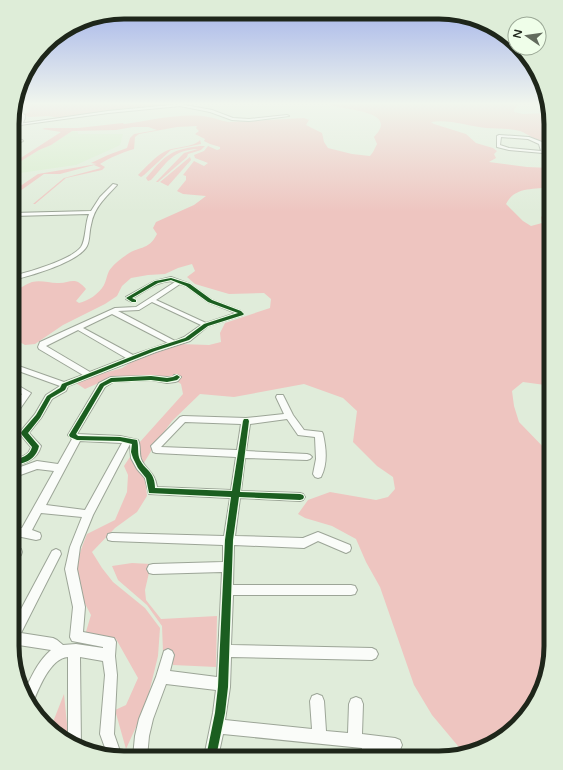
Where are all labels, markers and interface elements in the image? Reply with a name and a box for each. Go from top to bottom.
north arrow [507,16,547,56]
text: N [510,28,525,40]

